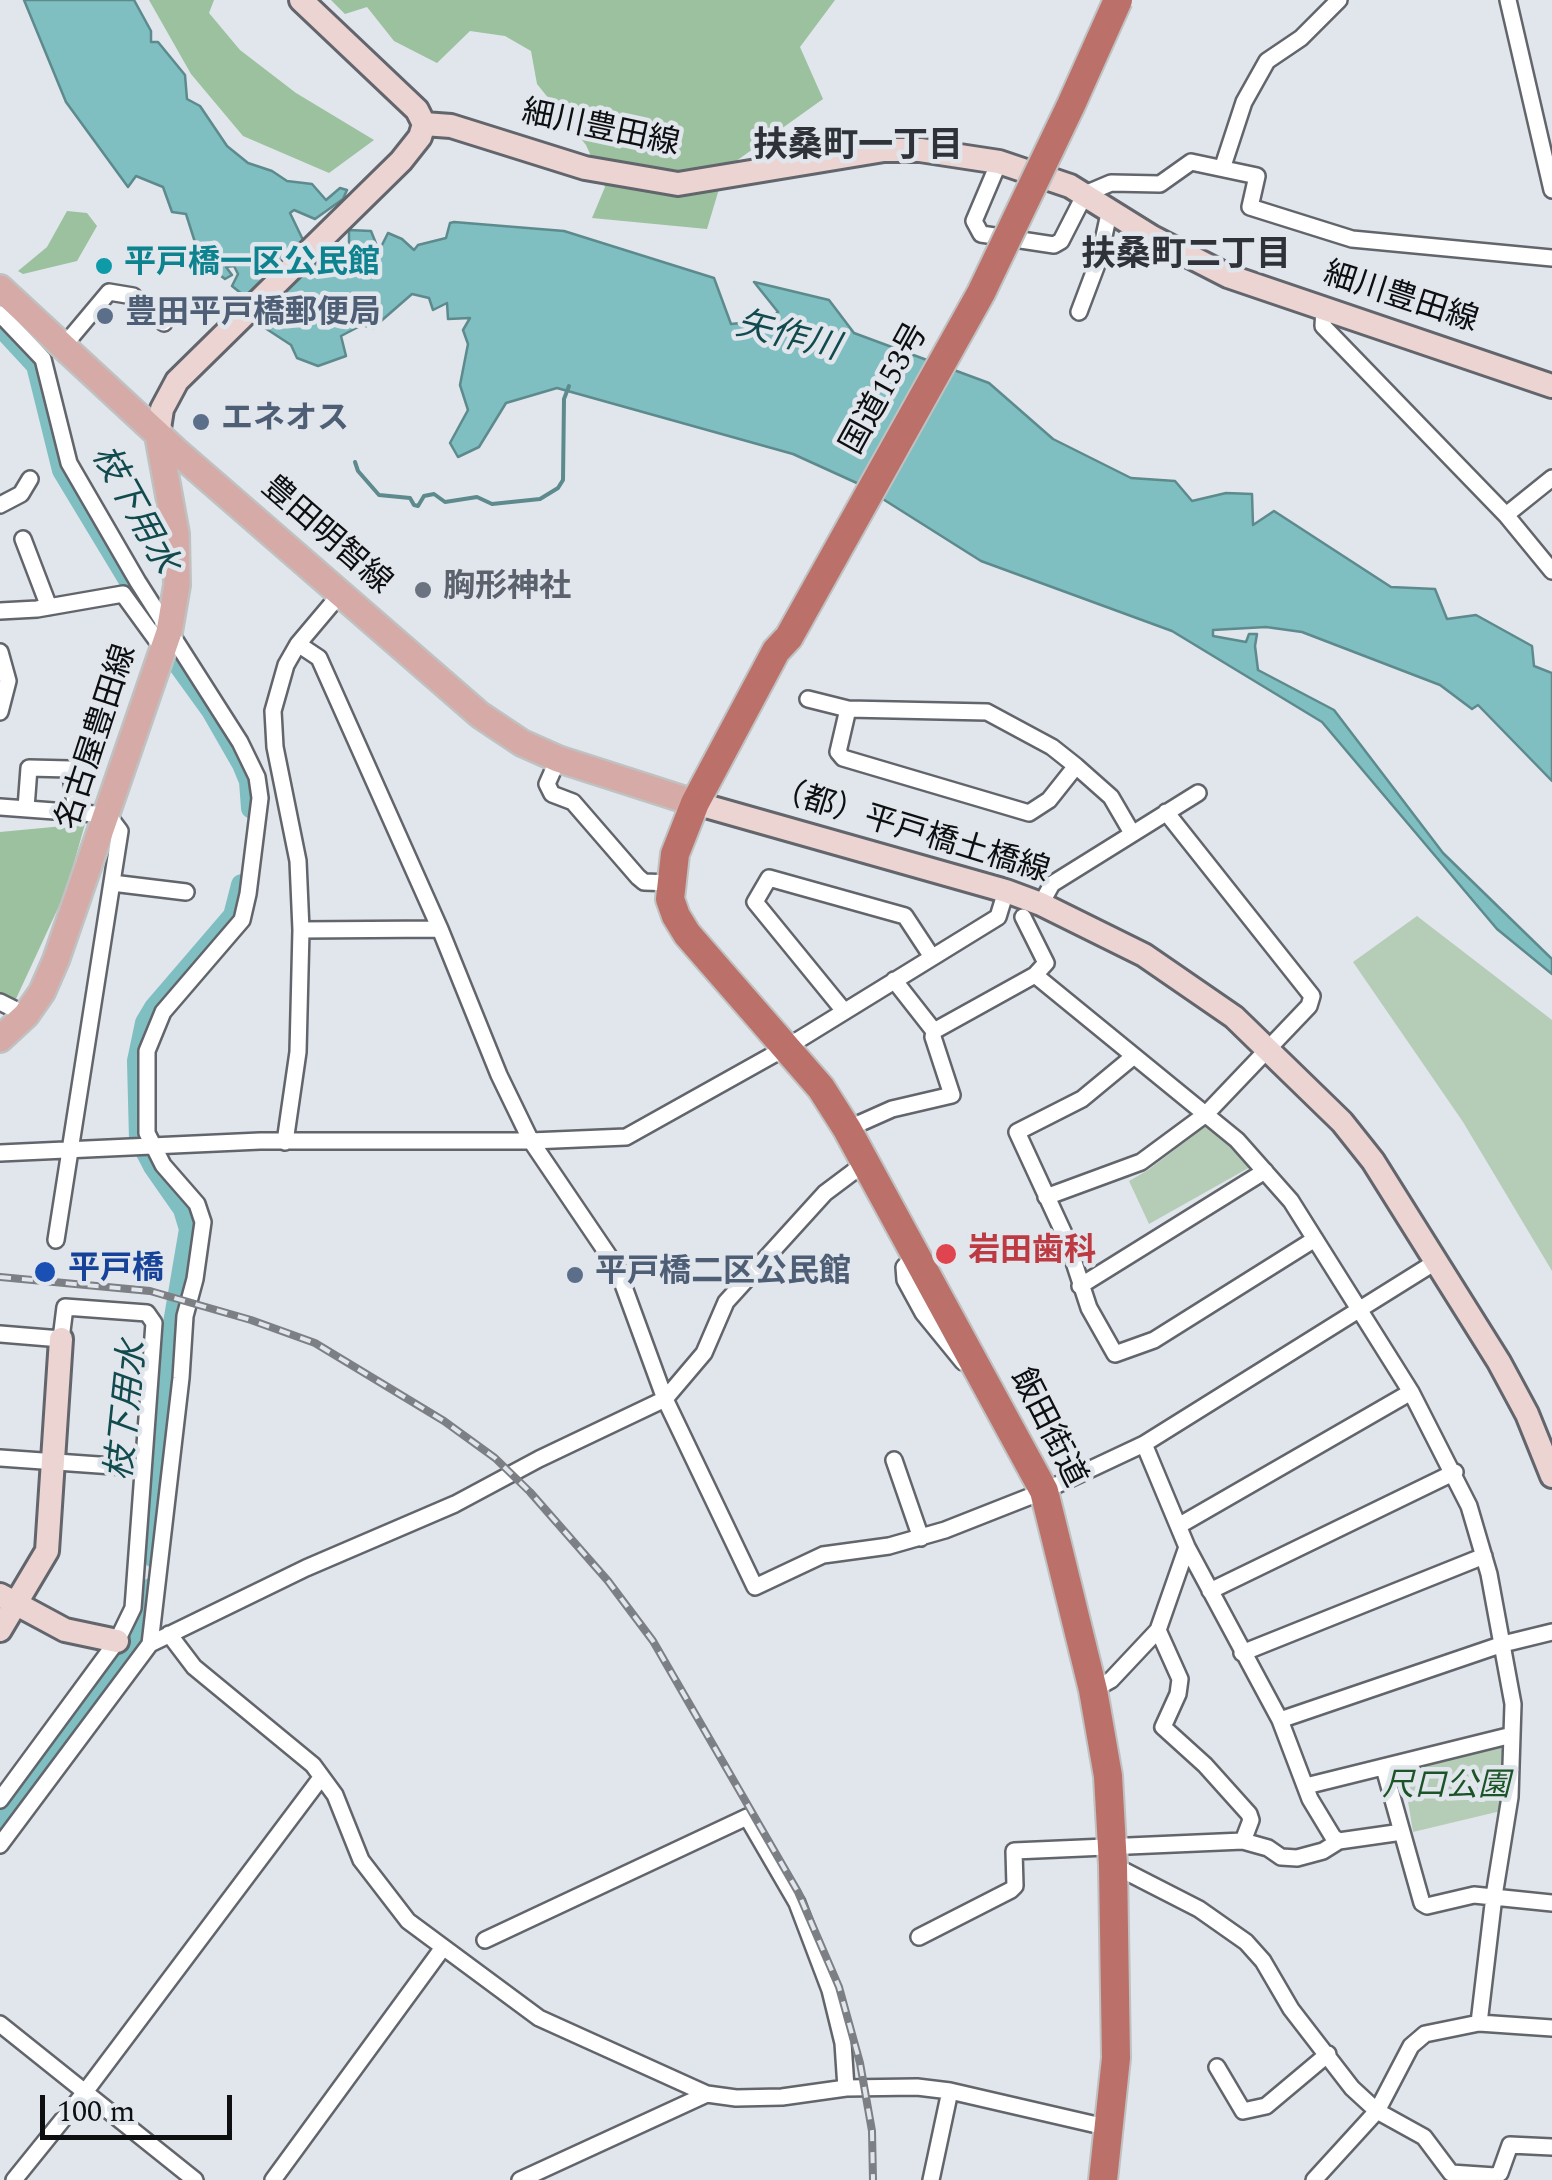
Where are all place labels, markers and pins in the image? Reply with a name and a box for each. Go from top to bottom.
place label: 平戸橋一区公民館 [124,247,380,285]
marker: 平戸橋一区公民館 [93,255,115,277]
place label: 豊田平戸橋郵便局 [125,297,381,335]
marker: 豊田平戸橋郵便局 [94,305,116,327]
place label: エネオス [221,403,349,441]
marker: エネオス [190,411,212,433]
place label: 胸形神社 [443,571,571,609]
marker: 胸形神社 [412,579,434,601]
place label: 岩田歯科 [968,1235,1096,1273]
marker: 岩田歯科 [933,1241,959,1267]
place label: 平戸橋 [68,1253,164,1291]
place label: 平戸橋二区公民館 [595,1256,851,1294]
marker: 平戸橋 [32,1259,58,1285]
marker: 平戸橋二区公民館 [564,1264,586,1286]

